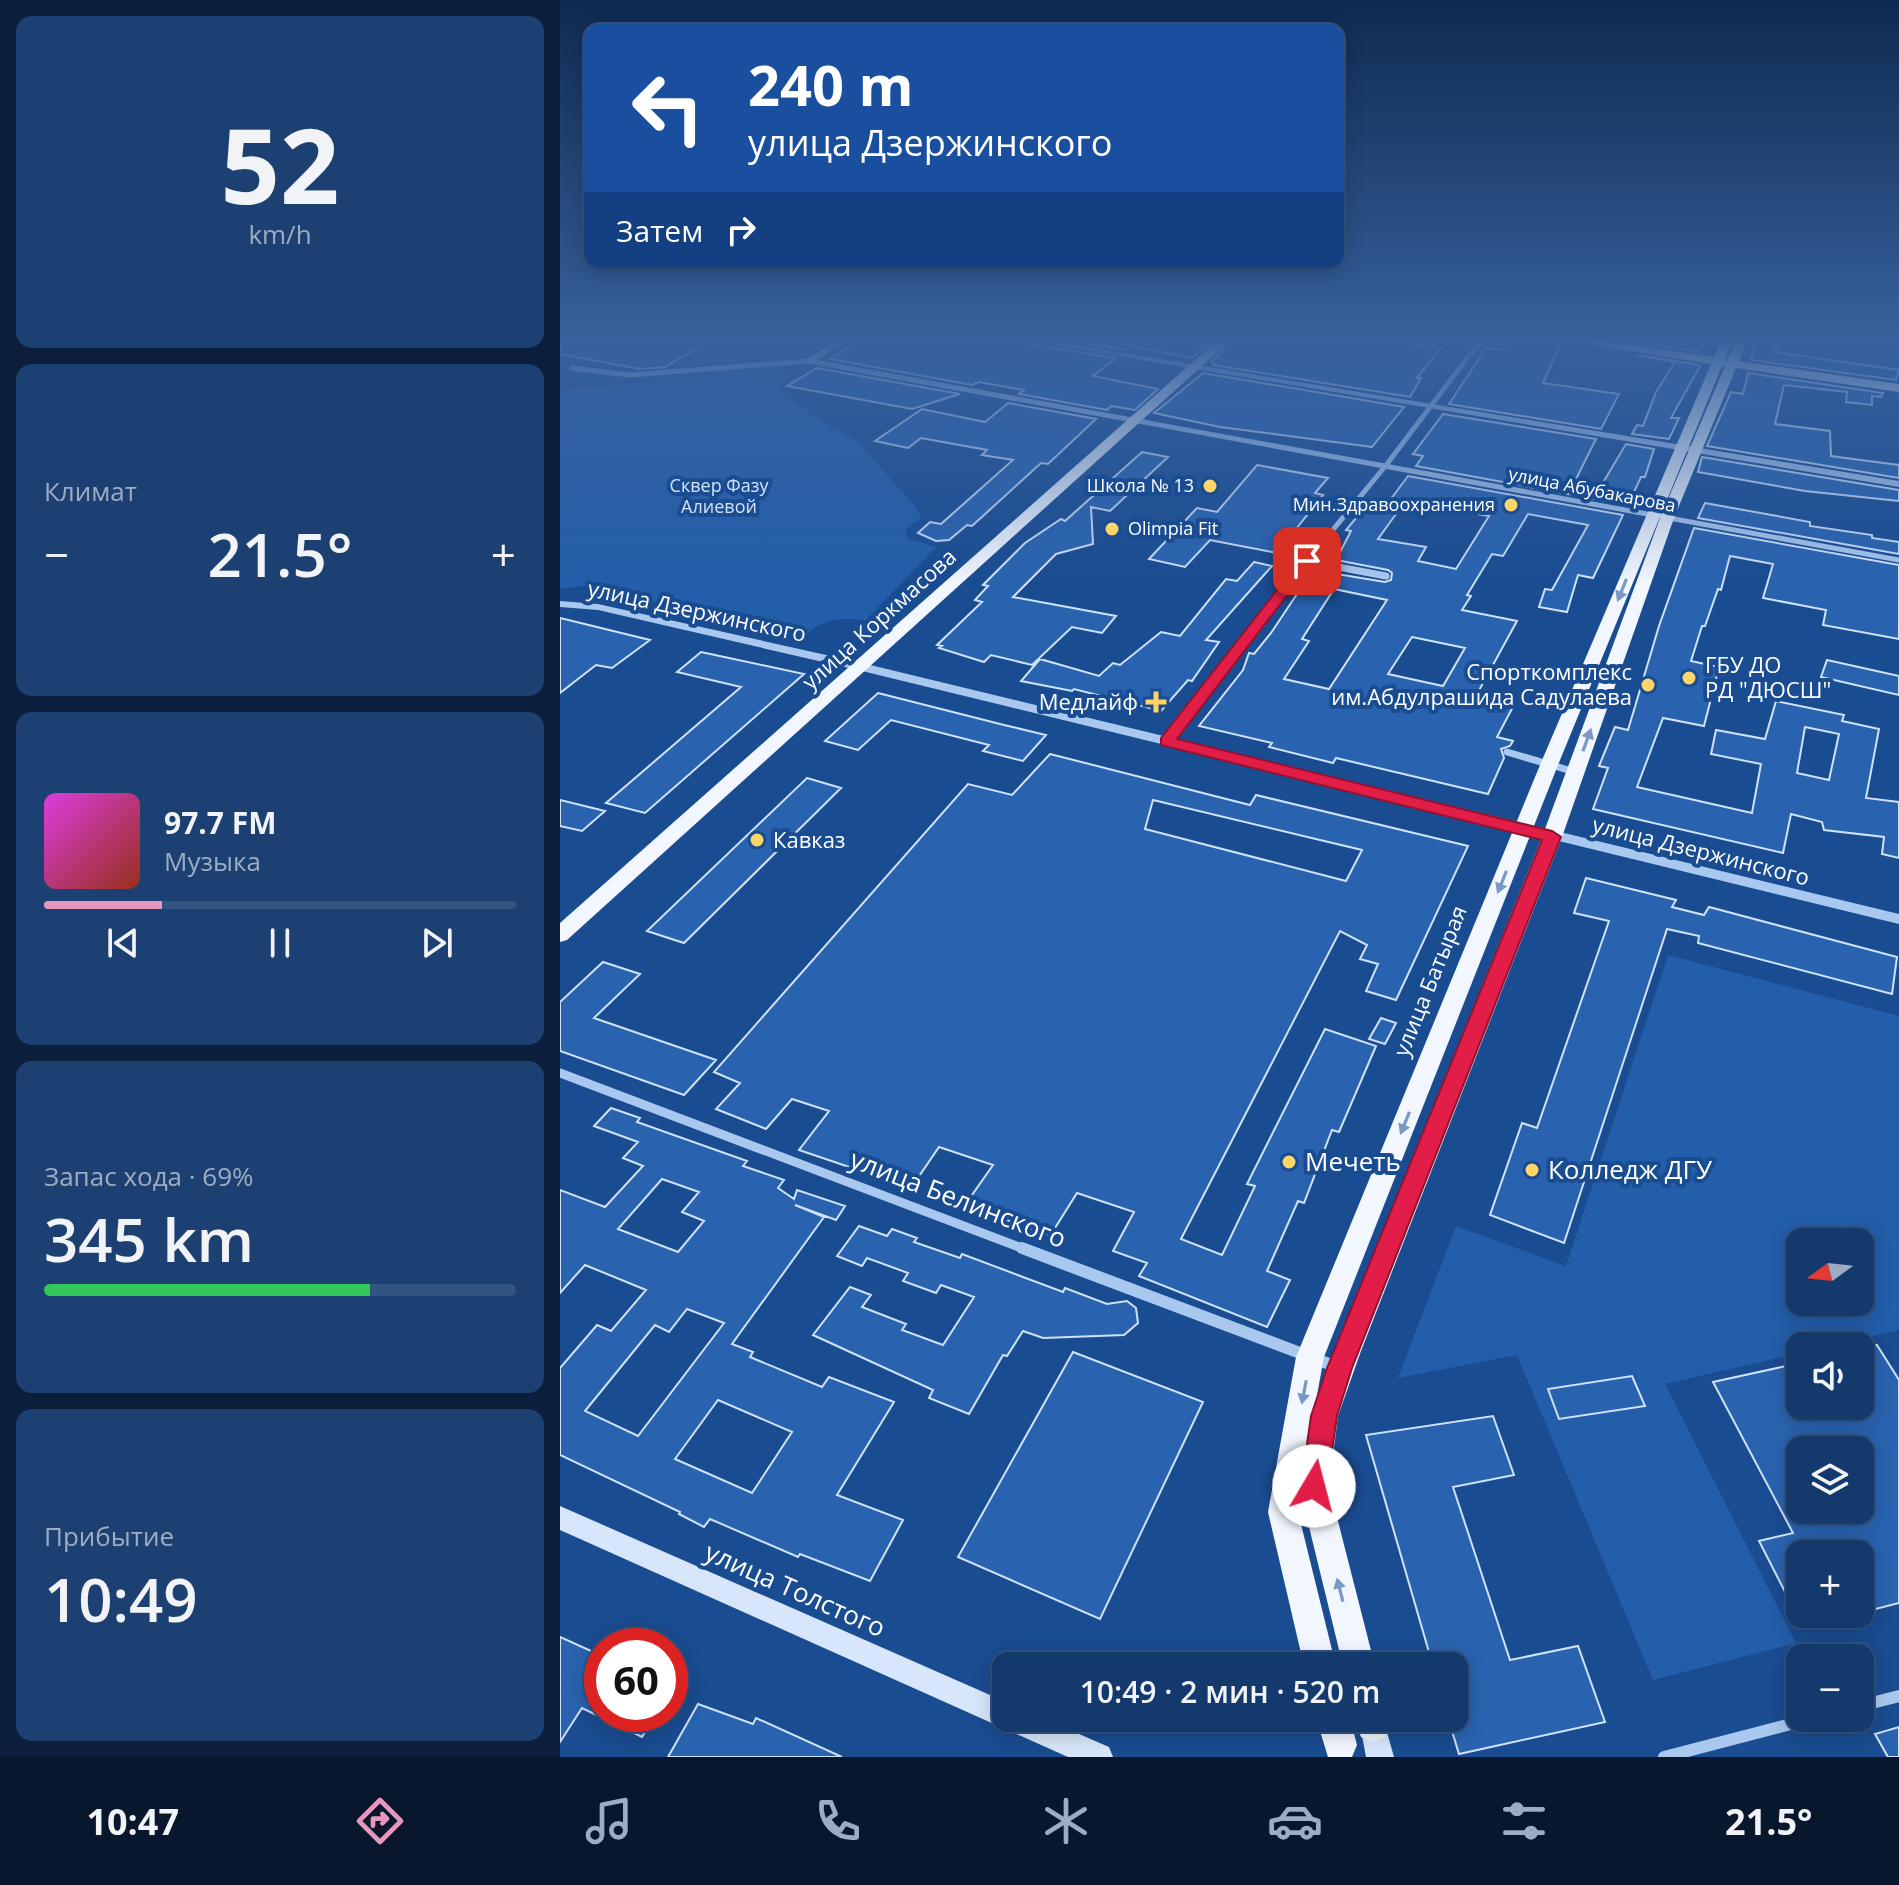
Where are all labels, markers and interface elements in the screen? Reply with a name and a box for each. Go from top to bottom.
text: 240 m [748,46,914,122]
icon: left [616,56,720,160]
text: 52 [221,93,339,234]
text: улица Дзержинского [748,118,1112,167]
icon: right [719,208,763,252]
text: Затем [616,210,703,251]
text: km/h [248,216,312,252]
street label: улица Абубакарова [1506,461,1678,517]
text: Климат [44,473,137,509]
park label: Сквер Фазу Алиевой [670,473,769,518]
place label: Школа № 13 [1087,473,1194,497]
marker: Школа № 13 [1201,477,1219,495]
place label: Мин.Здравоохранения [1293,492,1495,516]
marker: Мин.Здравоохранения [1502,496,1520,514]
text: 21.5° [207,513,353,595]
place label: Olimpia Fit [1128,516,1218,540]
marker: Olimpia Fit [1103,520,1121,538]
text: − [44,524,69,584]
text: + [491,524,516,584]
pin [1273,527,1341,595]
icon: arrive [1285,539,1329,583]
street label: улица Коркмасова [795,541,962,696]
street label: улица Дзержинского [585,572,809,648]
one-way arrow [1615,578,1628,602]
place label: ГБУ ДО РД "ДЮСШ" [1705,649,1831,704]
place label: Спорткомплекс им.Абдулрашида Садулаева [1331,656,1632,711]
marker: ГБУ ДО РД "ДЮСШ" [1680,669,1698,687]
marker: Спорткомплекс им.Абдулрашида Садулаева [1639,676,1657,694]
place label: Медлайф [1039,686,1138,716]
marker: Медлайф [1145,691,1167,713]
one-way arrow [1581,728,1594,752]
text: 97.7 FM [164,802,277,843]
street label: улица Дзержинского [1590,809,1813,892]
place label: Кавказ [773,824,846,854]
marker: Кавказ [748,831,766,849]
text: Музыка [164,843,261,879]
one-way arrow [1495,870,1508,894]
street label: улица Батырая [1385,901,1473,1060]
icon: previous [101,921,145,965]
icon: pause [258,921,302,965]
icon: next [415,921,459,965]
one-way arrow [1398,1111,1411,1135]
street label: улица Белинского [845,1140,1072,1256]
place label: Мечеть [1305,1143,1401,1179]
place label: Колледж ДГУ [1548,1151,1713,1187]
marker: Мечеть [1280,1153,1298,1171]
text: Запас хода · 69% [44,1158,254,1194]
marker: Колледж ДГУ [1523,1161,1541,1179]
text: 345 km [44,1198,254,1280]
north arrow [1786,1228,1874,1316]
map controls [1786,1228,1874,1732]
button: sound [1786,1332,1874,1420]
one-way arrow [1297,1380,1310,1405]
button: layers [1786,1436,1874,1524]
position arrow [1272,1444,1356,1528]
text: Прибытие [44,1518,174,1554]
street label: улица Толстого [700,1533,891,1645]
button: + [1786,1540,1874,1628]
text: 10:49 [44,1558,198,1640]
one-way arrow [1333,1578,1345,1603]
speed limit sign: 60 [584,1628,688,1732]
button: − [1786,1644,1874,1732]
text: 10:49 · 2 мин · 520 m [1080,1671,1380,1712]
icon: directions [352,1793,408,1849]
icon: music [581,1793,637,1849]
icon: phone [810,1793,866,1849]
icon: climate [1038,1793,1094,1849]
icon: car [1267,1793,1323,1849]
icon: filters [1496,1793,1552,1849]
text: 10:47 [86,1797,179,1846]
text: 21.5° [1725,1797,1812,1846]

